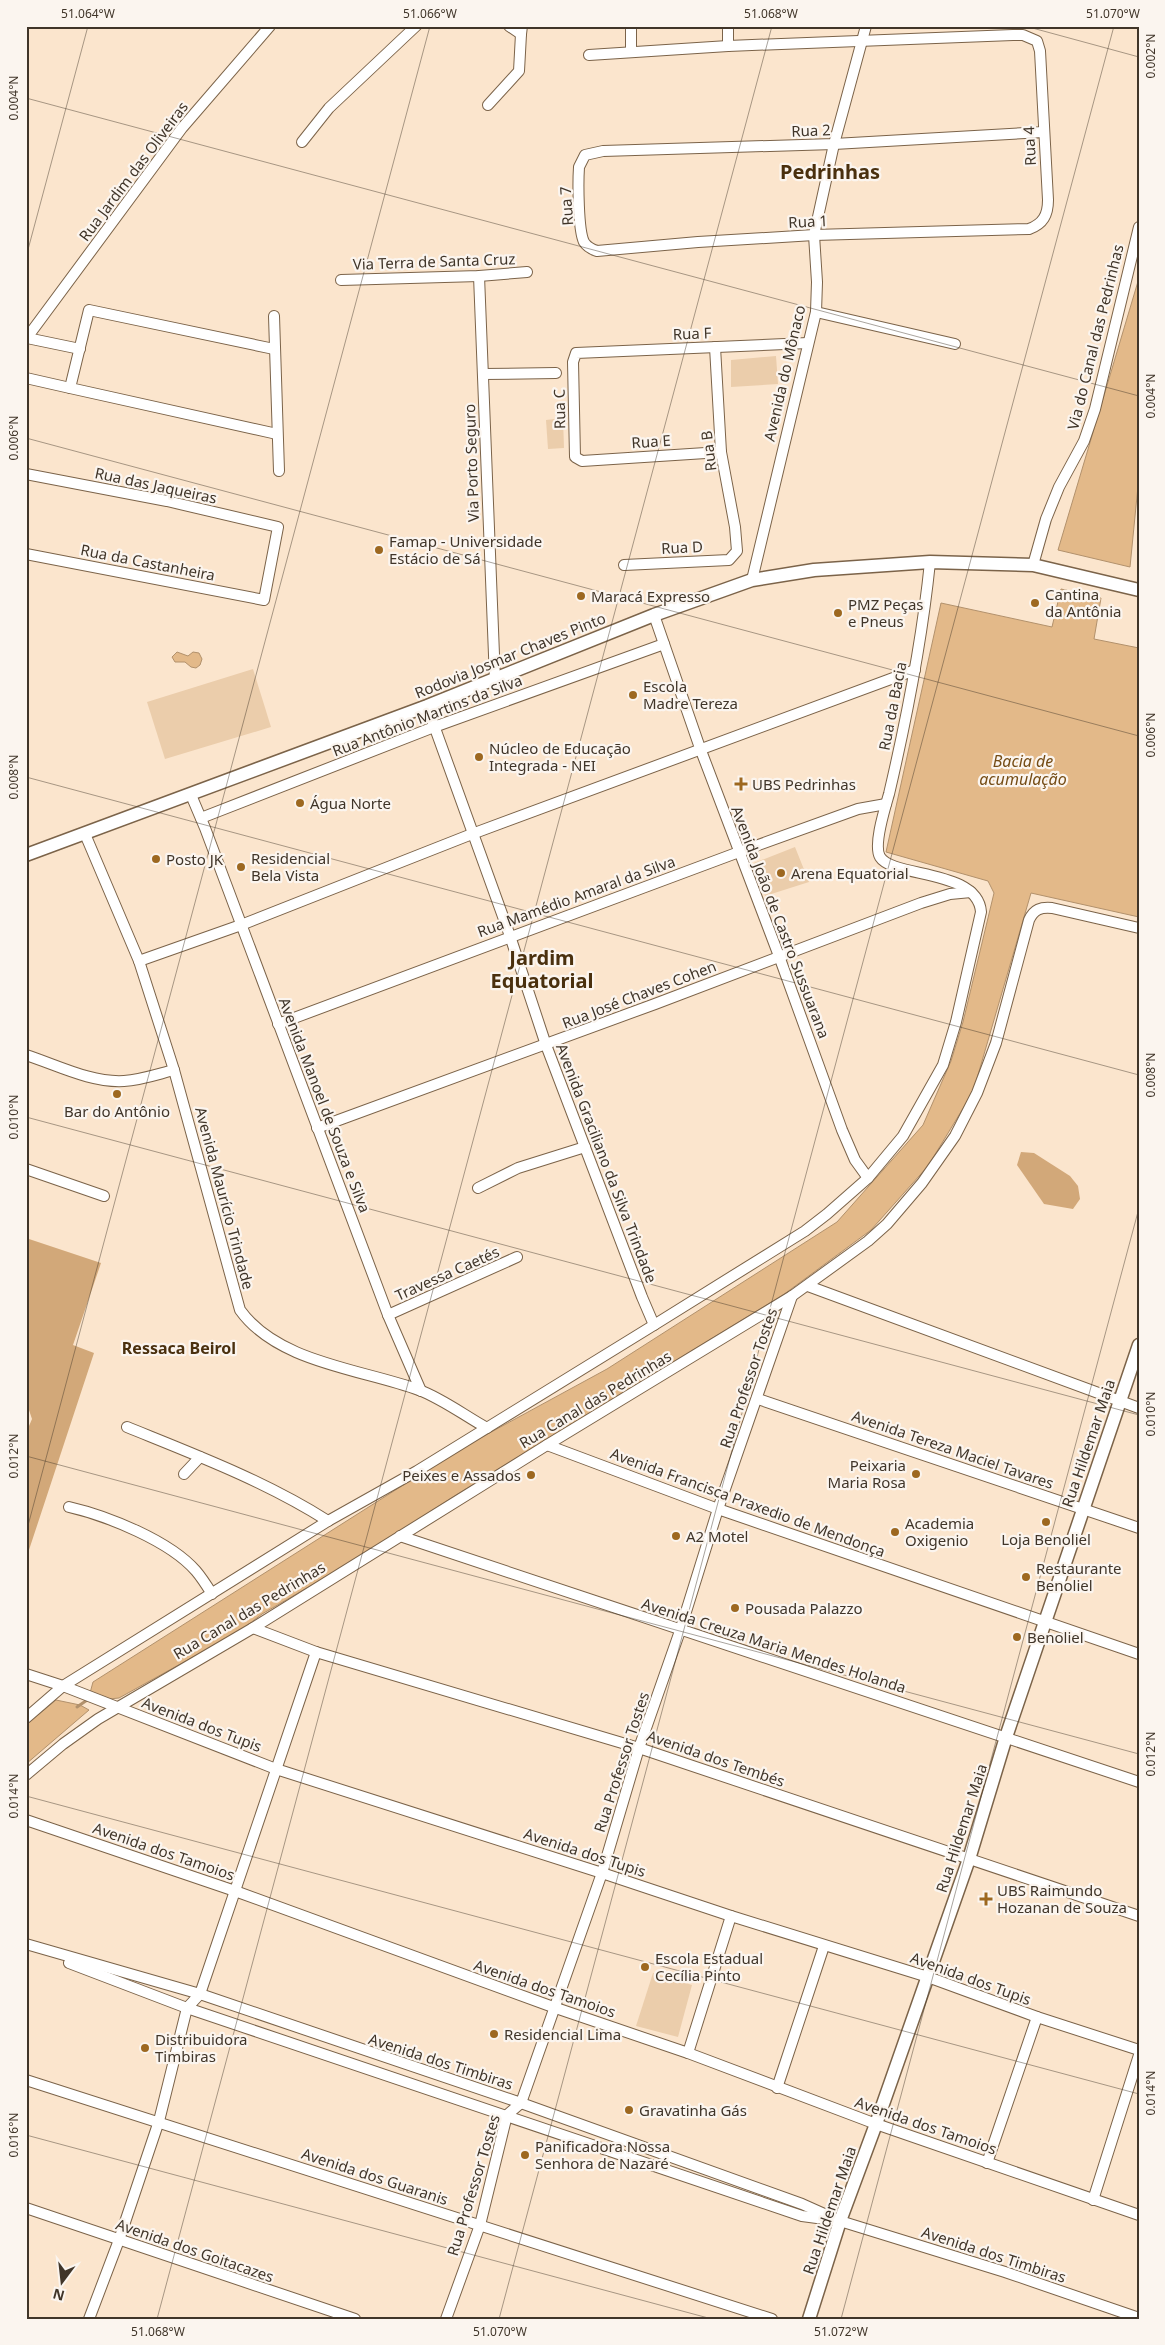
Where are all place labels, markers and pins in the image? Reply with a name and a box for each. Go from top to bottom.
place label: Famap - Universidade Estácio de Sá [389,531,542,568]
marker: Famap - Universidade Estácio de Sá [373,544,385,556]
place label: Cantina da Antônia [1045,584,1121,621]
place label: Maracá Expresso [591,586,710,606]
marker: Maracá Expresso [575,590,587,602]
place label: PMZ Peças e Pneus [848,594,924,631]
marker: Cantina da Antônia [1029,597,1041,609]
marker: PMZ Peças e Pneus [832,607,844,619]
place label: Escola Madre Tereza [643,676,738,713]
marker: Escola Madre Tereza [627,689,639,701]
place label: Núcleo de Educação Integrada - NEI [489,738,631,775]
marker: Núcleo de Educação Integrada - NEI [473,751,485,763]
place label: UBS Pedrinhas [752,774,856,794]
marker: UBS Pedrinhas [734,777,748,791]
place label: Água Norte [310,793,391,813]
marker: Água Norte [294,797,306,809]
place label: Residencial Bela Vista [251,848,330,885]
place label: Posto JK [166,849,224,869]
marker: Posto JK [150,853,162,865]
marker: Residencial Bela Vista [235,861,247,873]
place label: Arena Equatorial [791,863,909,883]
marker: Arena Equatorial [775,867,787,879]
marker: Bar do Antônio [111,1088,123,1100]
place label: Bar do Antônio [64,1101,170,1121]
place label: Peixaria Maria Rosa [828,1455,906,1492]
place label: Peixes e Assados [402,1465,521,1485]
marker: Peixaria Maria Rosa [910,1468,922,1480]
marker: Peixes e Assados [525,1469,537,1481]
place label: Academia Oxigenio [905,1513,974,1550]
marker: Loja Benoliel [1040,1516,1052,1528]
place label: A2 Motel [686,1526,749,1546]
marker: Academia Oxigenio [889,1526,901,1538]
place label: Loja Benoliel [1001,1529,1091,1549]
marker: A2 Motel [670,1530,682,1542]
place label: Restaurante Benoliel [1036,1558,1122,1595]
marker: Restaurante Benoliel [1020,1571,1032,1583]
place label: Pousada Palazzo [745,1598,863,1618]
marker: Pousada Palazzo [729,1602,741,1614]
place label: Benoliel [1027,1627,1084,1647]
marker: Benoliel [1011,1631,1023,1643]
place label: UBS Raimundo Hozanan de Souza [997,1880,1127,1917]
marker: UBS Raimundo Hozanan de Souza [979,1892,993,1906]
place label: Escola Estadual Cecília Pinto [655,1948,763,1985]
marker: Escola Estadual Cecília Pinto [639,1961,651,1973]
place label: Residencial Lima [504,2024,621,2044]
marker: Residencial Lima [488,2028,500,2040]
place label: Distribuidora Timbiras [155,2029,247,2066]
marker: Distribuidora Timbiras [139,2042,151,2054]
place label: Gravatinha Gás [639,2100,747,2120]
marker: Gravatinha Gás [623,2104,635,2116]
place label: Panificadora Nossa Senhora de Nazaré [535,2136,670,2173]
marker: Panificadora Nossa Senhora de Nazaré [519,2149,531,2161]

